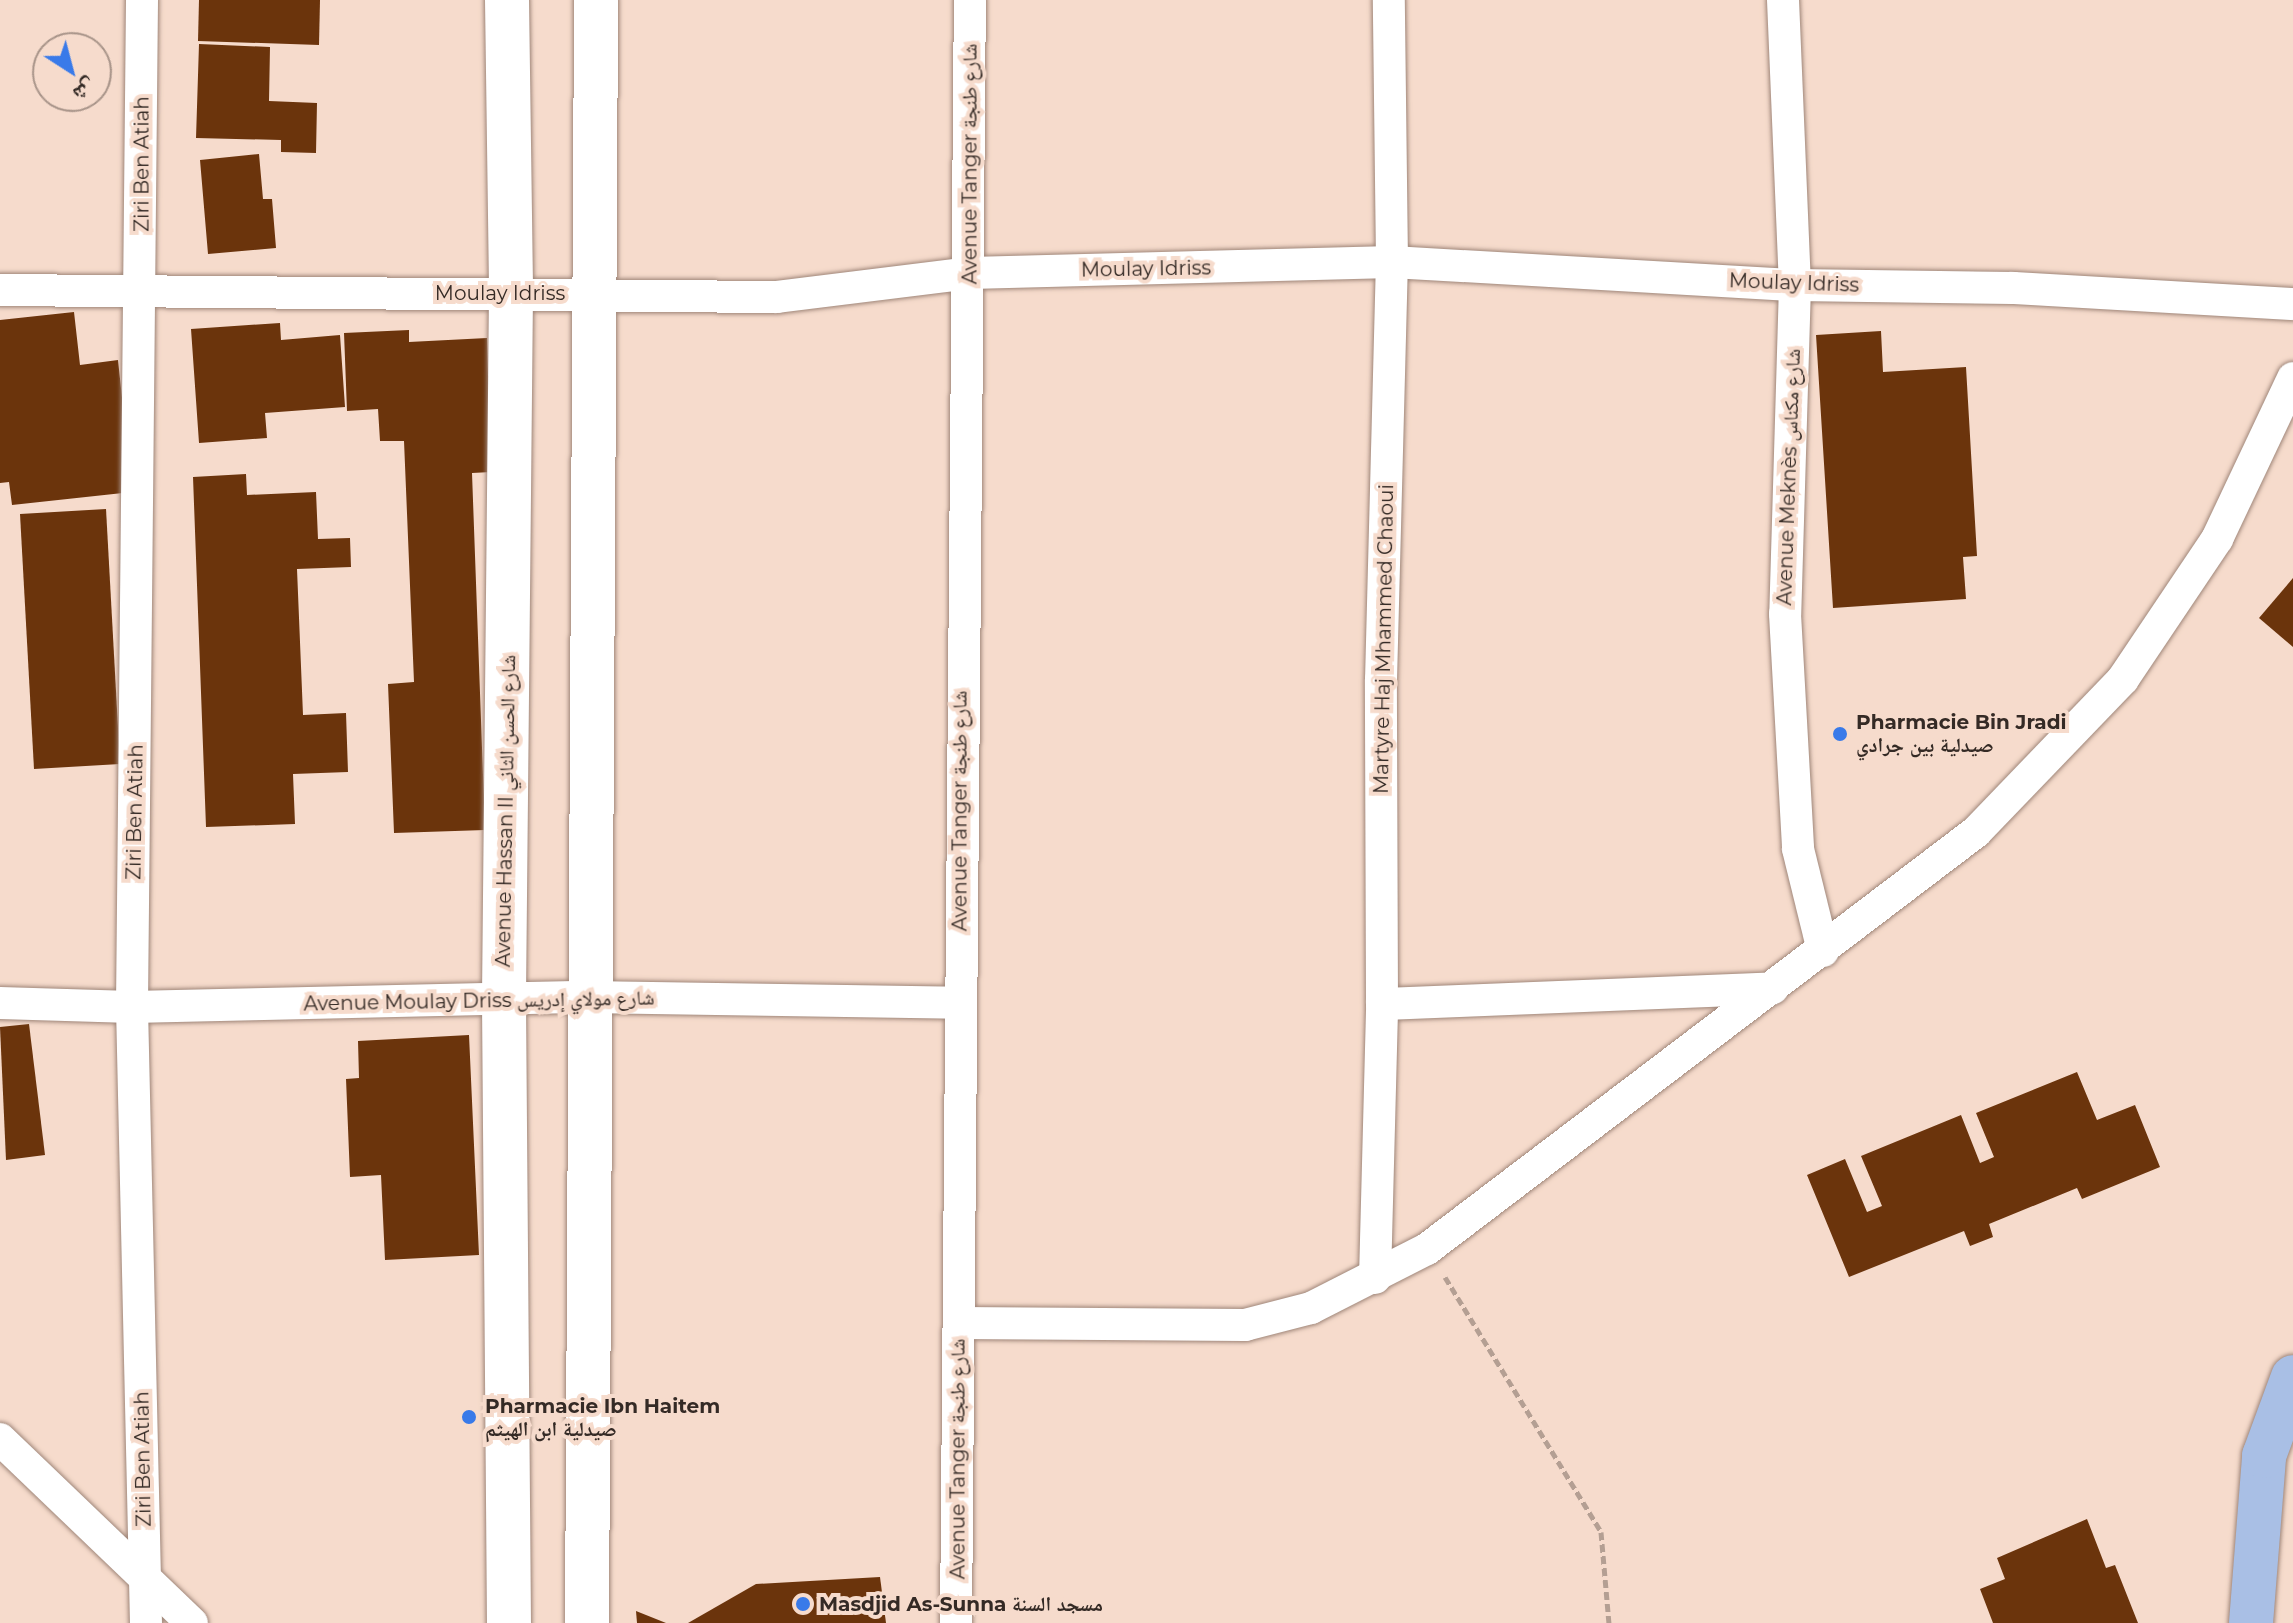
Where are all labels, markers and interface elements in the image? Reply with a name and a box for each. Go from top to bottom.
north arrow [32,32,112,112]
street label: Avenue Tanger شارع طنجة [958,44,982,284]
text: ش [68,72,103,108]
street label: Ziri Ben Atiah [130,96,154,232]
street label: Moulay Idriss [1081,256,1211,282]
street label: Moulay Idriss [1728,269,1860,297]
street label: Moulay Idriss [435,281,565,305]
street label: Avenue Meknès شارع مكناس [1773,348,1805,606]
street label: Martyre Haj Mhammed Chaoui [1369,484,1399,794]
street label: Avenue Hassan II شارع الحسن الثاني [491,655,521,967]
street label: Avenue Tanger شارع طنجة [948,691,972,931]
place label: Pharmacie Bin Jradi صيدلية بين جرادي [1856,710,2067,757]
marker: Pharmacie Bin Jradi صيدلية بين جرادي [1831,725,1849,743]
street label: Ziri Ben Atiah [122,744,148,880]
street label: Avenue Moulay Driss شارع مولاي إدريس [303,986,655,1016]
street label: Avenue Tanger شارع طنجة [946,1339,970,1579]
street label: Ziri Ben Atiah [130,1391,156,1527]
place label: Pharmacie Ibn Haitem صيدلية ابن الهيثم [485,1394,720,1441]
marker: Pharmacie Ibn Haitem صيدلية ابن الهيثم [460,1408,478,1426]
place label: Masdjid As-Sunna مسجد السنة [819,1592,1103,1616]
marker: Masdjid As-Sunna مسجد السنة [794,1595,812,1613]

